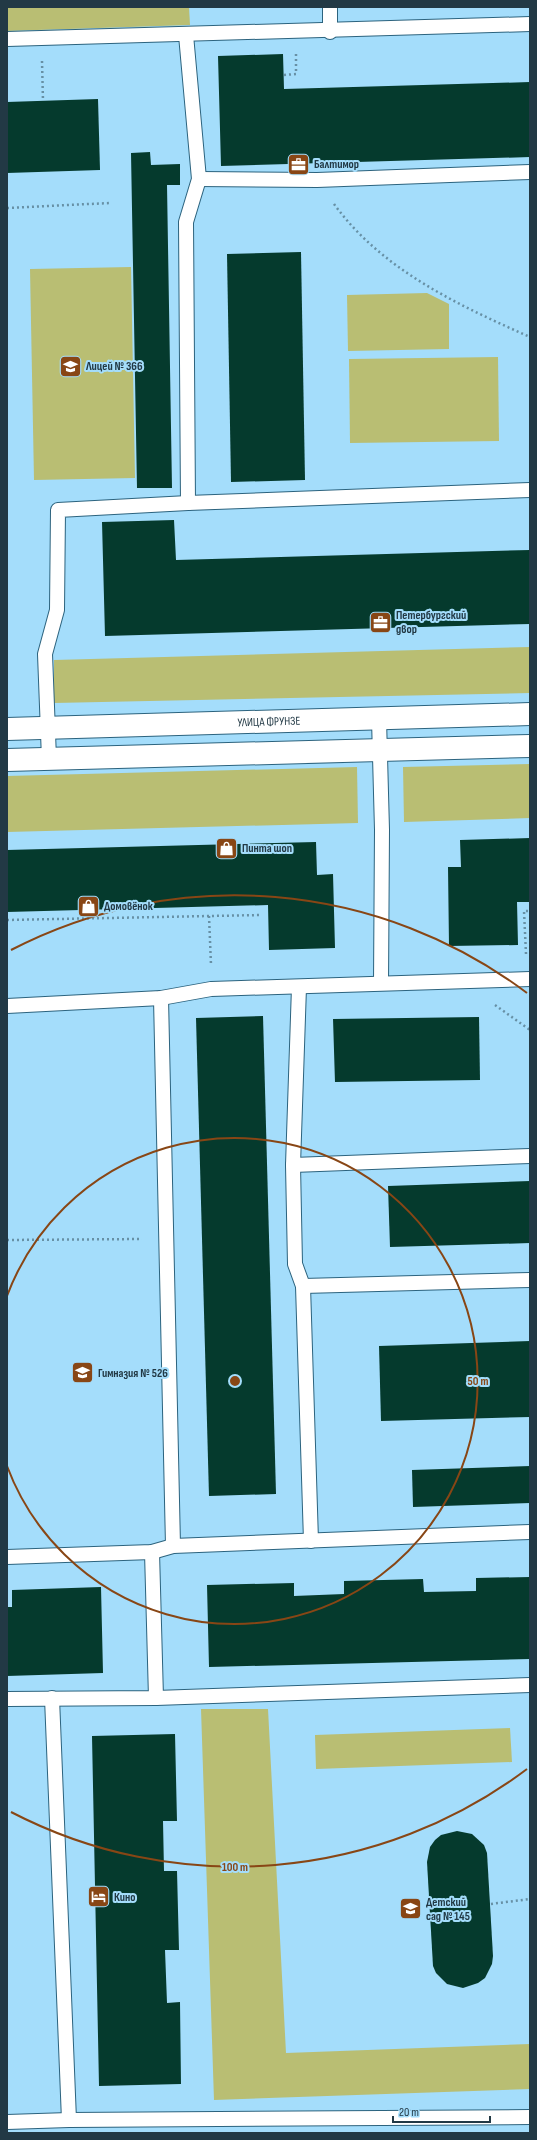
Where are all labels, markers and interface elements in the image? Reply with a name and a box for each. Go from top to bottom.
office icon: Балтимор [286,151,312,177]
place label: Балтимор [314,157,359,172]
school or university icon: Лицей № 366 [58,353,84,379]
place label: Лицей № 366 [85,359,143,374]
place label: Петербургский двор [396,608,466,637]
office icon: Петербургский двор [367,609,393,635]
street label: УЛИЦА ФРУНЗЕ [237,713,301,730]
shop icon: Пинта шоп [213,835,239,861]
place label: Пинта шоп [242,841,292,856]
shop icon: Домовёнок [75,893,101,919]
place label: Домовёнок [104,899,154,914]
school or university icon: Гимназия № 526 [70,1360,96,1386]
place label: Гимназия № 526 [98,1366,168,1381]
centre of rings [228,1374,242,1388]
text: 50 m [468,1374,488,1389]
text: 100 m [222,1860,248,1875]
hotel icon: Кино [86,1884,112,1910]
place label: Кино [114,1890,136,1905]
place label: Детский сад № 145 [426,1895,470,1924]
school or university icon: Детский сад № 145 [397,1896,423,1922]
scale bar [393,2098,490,2124]
text: 20 m [399,2105,419,2120]

